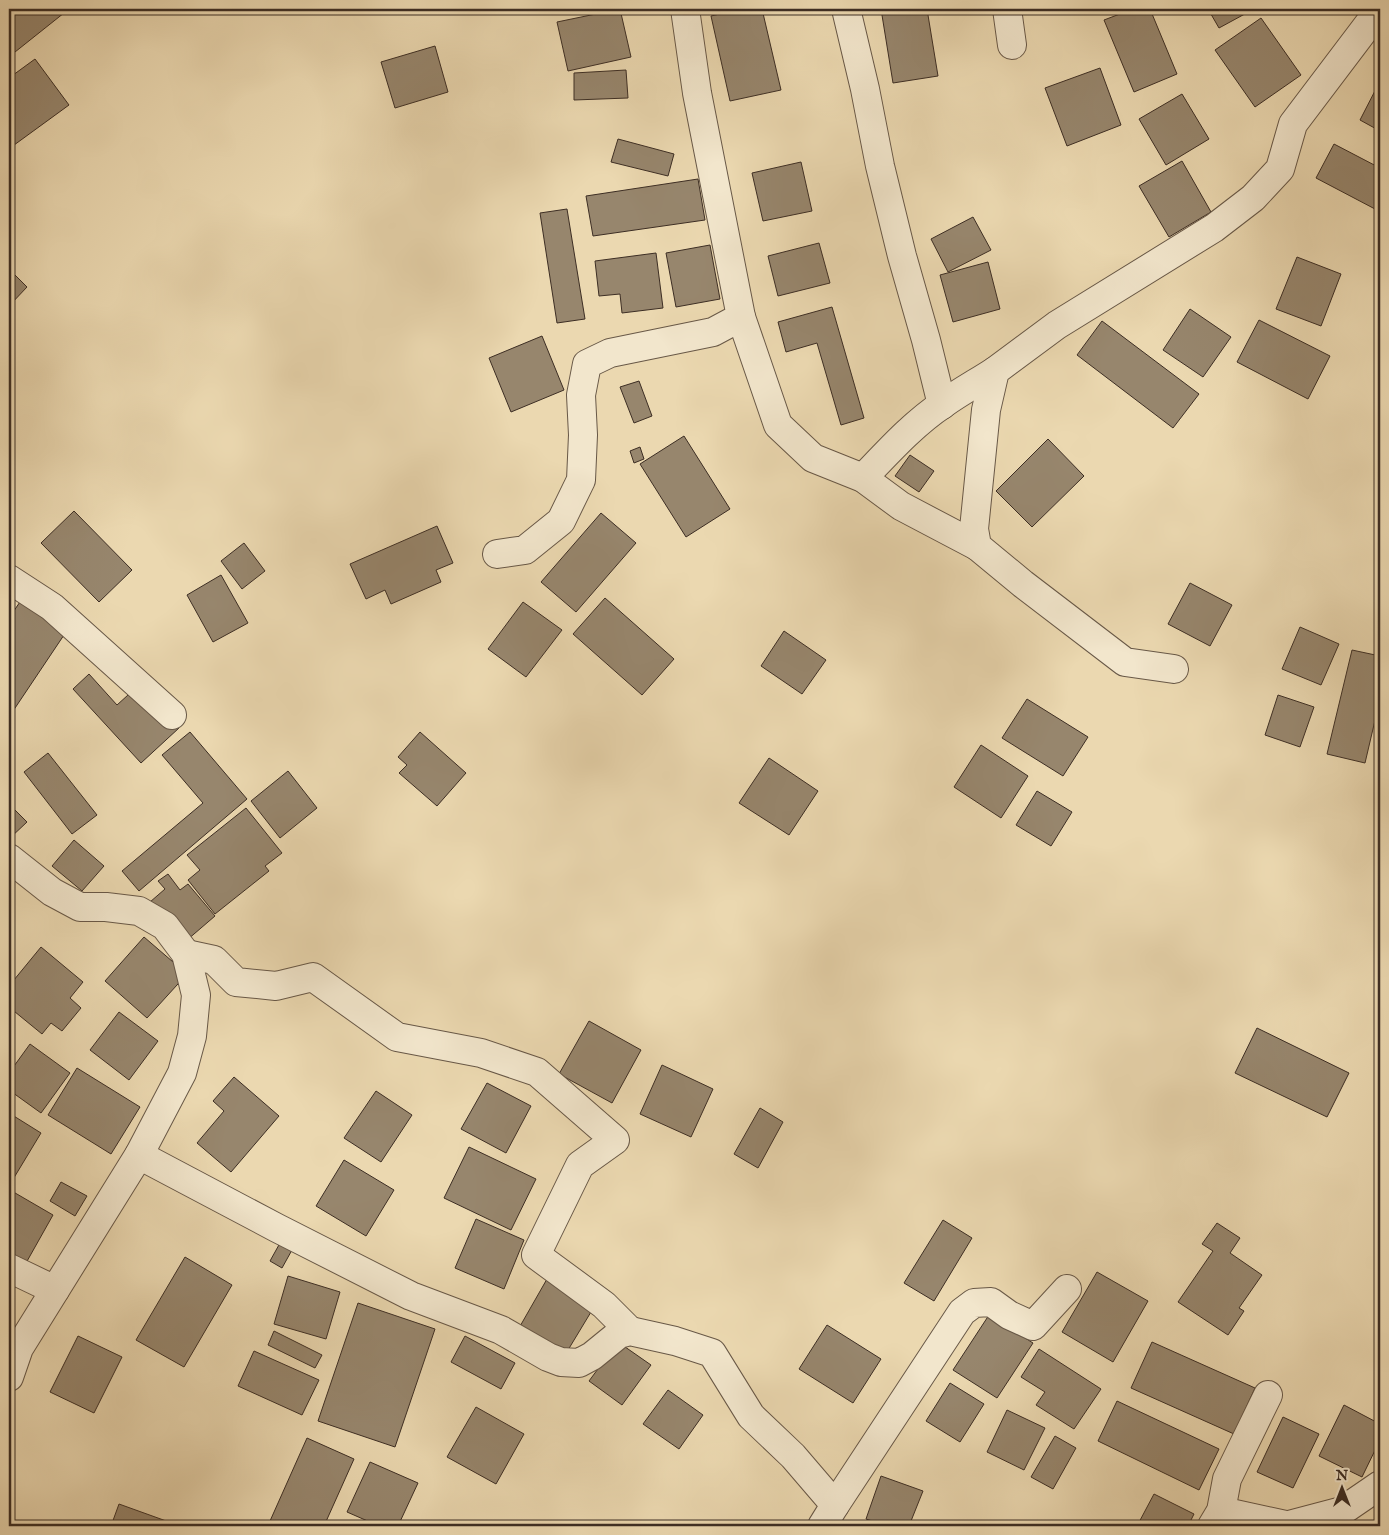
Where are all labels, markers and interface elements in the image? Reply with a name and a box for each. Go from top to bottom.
north arrow [1316,1462,1366,1512]
text: N [1335,1467,1348,1485]

